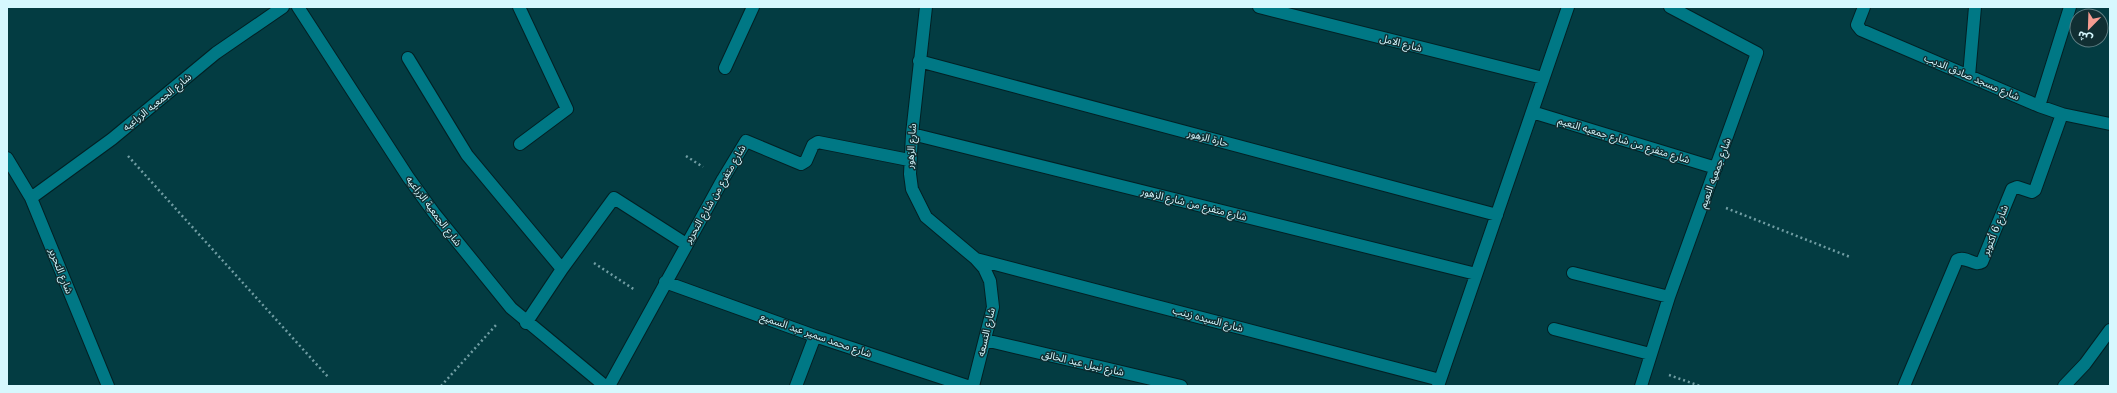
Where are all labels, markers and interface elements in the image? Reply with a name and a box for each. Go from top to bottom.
north arrow [2069,8,2109,48]
text: ش [2075,28,2095,47]
street label: شارع الامل [1378,31,1424,56]
street label: شارع مسجد صادق الديب [1922,51,2022,104]
street label: شارع الجمعيه الزراعيه [120,70,195,134]
street label: شارع متفرع من شارع جمعيه النعيم [1556,114,1692,167]
street label: شارع الزهور [903,123,920,170]
street label: حارة الزهور [1185,126,1230,150]
street label: شارع جمعيه النعيم [1696,136,1735,210]
street label: شارع متفرع من شارع التحرير [681,142,749,247]
street label: شارع الجمعية الزراعيه [403,173,465,249]
street label: شارع متفرع من شارع الزهور [1139,184,1248,224]
street label: شارع 6 أكتوبر [1979,203,2012,258]
street label: شارع التحرير [45,245,76,296]
street label: شارع السيده زينب [1171,303,1245,336]
street label: شارع التسعه [974,306,999,358]
street label: شارع محمد سمير عبد السميع [758,310,874,361]
street label: شارع نبيل عبد الخالق [1040,347,1126,380]

